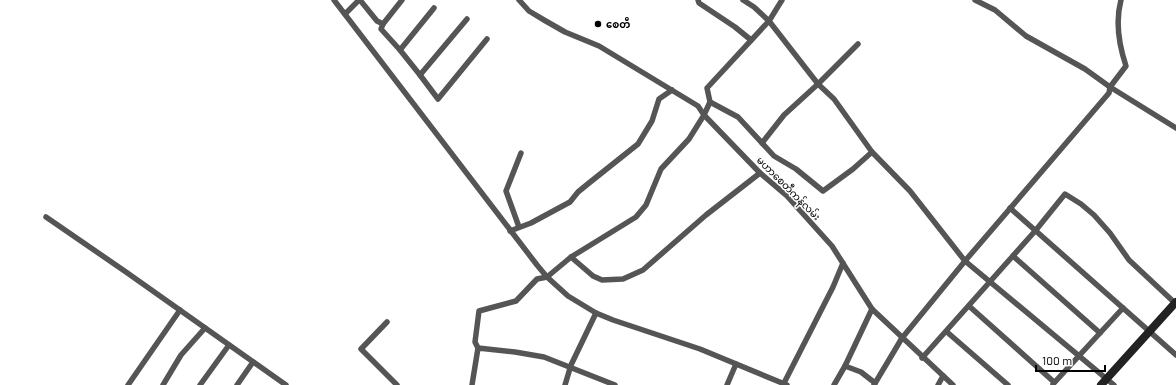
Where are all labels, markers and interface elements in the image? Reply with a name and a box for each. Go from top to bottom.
place label: စေတီ [606,17,630,30]
marker: စေတီ [593,19,603,29]
street label: မဟာစေတီကန်လမ်း [753,153,824,224]
scale bar [1036,347,1105,373]
text: 100 m [1042,353,1072,367]

